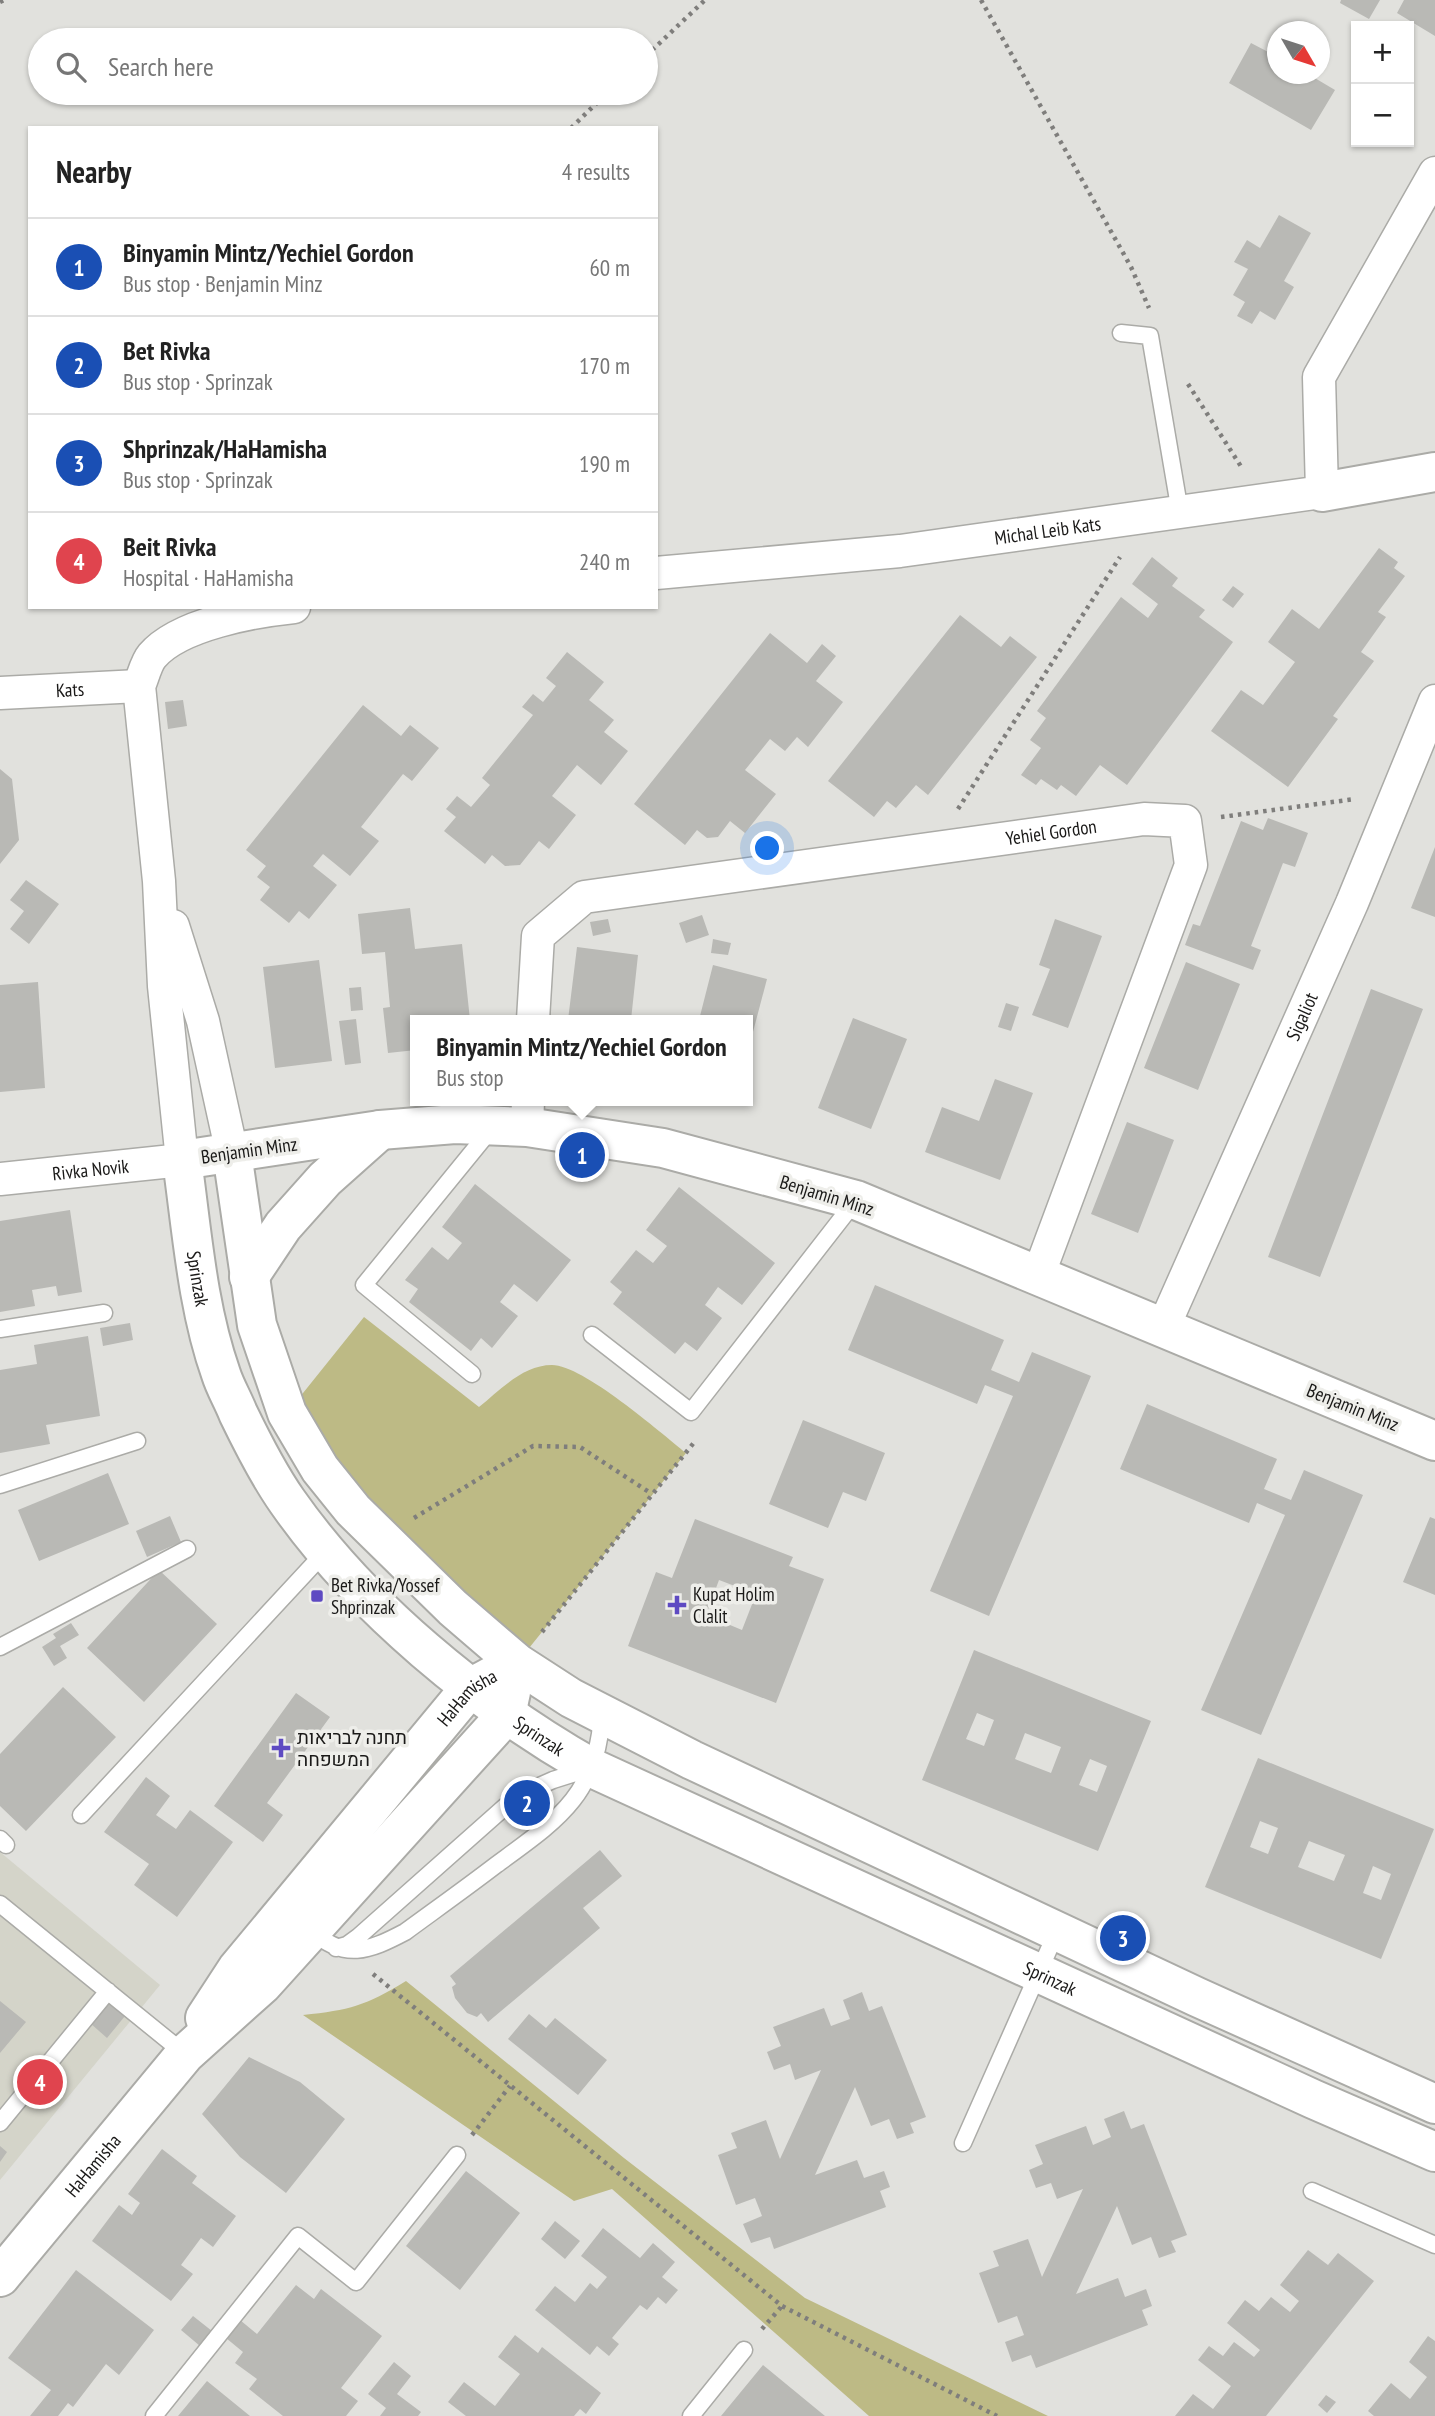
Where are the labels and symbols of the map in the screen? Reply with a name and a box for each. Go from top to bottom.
north arrow [1267,21,1330,84]
street label: Michal Leib Kats [993,511,1102,550]
street label: Kats [55,677,85,702]
street label: Yehiel Gordon [1004,814,1098,850]
your location [750,831,784,865]
street label: Sigaliot [1280,988,1323,1044]
pin: 1 [559,1129,605,1181]
street label: Benjamin Minz [199,1131,299,1169]
street label: Rivka Novik [51,1154,131,1185]
street label: Benjamin Minz [777,1169,877,1221]
street label: Sprinzak [182,1249,215,1309]
street label: Benjamin Minz [1303,1378,1403,1436]
place label: Bet Rivka/Yossef Shprinzak [331,1573,440,1619]
place label: Kupat Holim Clalit [693,1582,775,1628]
marker: Bet Rivka/Yossef Shprinzak [309,1588,325,1604]
marker: Kupat Holim Clalit [667,1595,687,1615]
street label: HaHamisha [432,1664,501,1731]
street label: Sprinzak [509,1710,570,1761]
place label: תחנה לבריאות המשפחה [297,1725,407,1771]
marker: תחנה לבריאות המשפחה [271,1738,291,1758]
pin: 2 [504,1777,550,1829]
pin: 3 [1100,1912,1146,1964]
street label: Sprinzak [1020,1956,1081,2001]
pin: 4 [17,2056,63,2108]
street label: HaHamisha [60,2129,126,2202]

